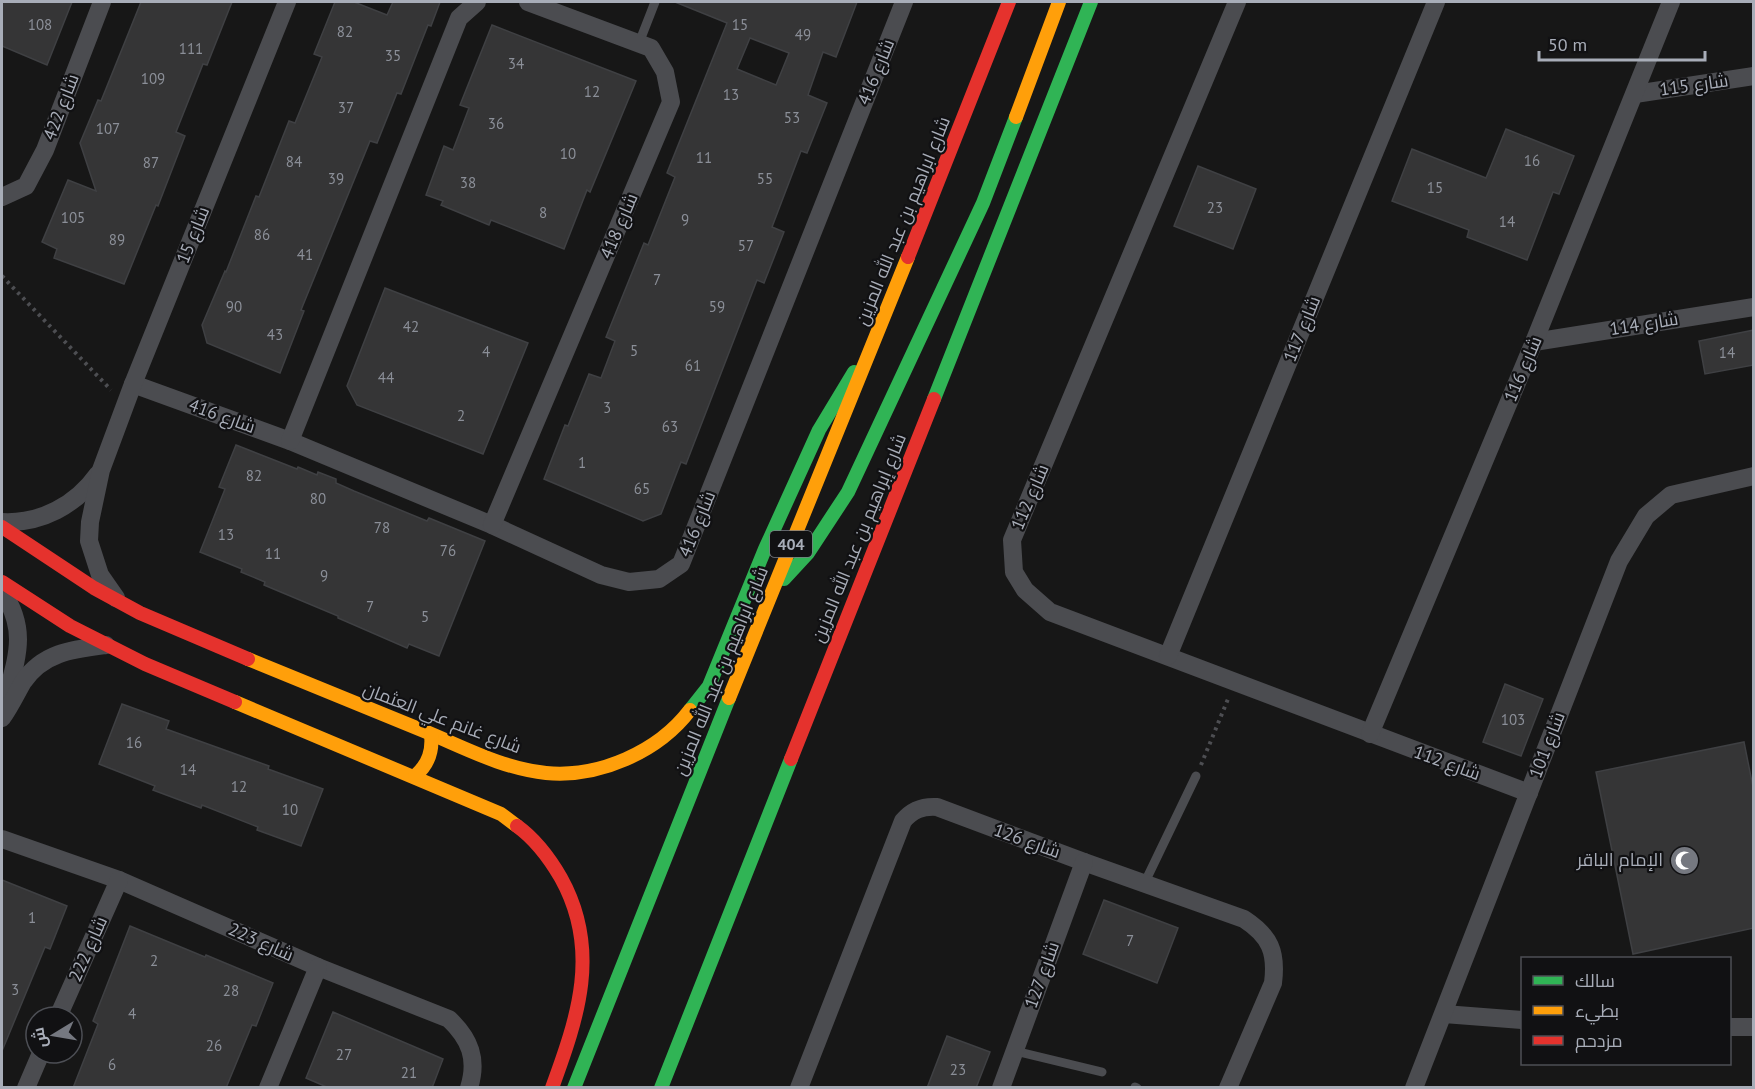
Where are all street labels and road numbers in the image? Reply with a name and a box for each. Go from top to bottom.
street label: شارع 416 [852,35,900,109]
street label: شارع 115 [1658,68,1730,102]
street label: شارع 422 [37,70,85,144]
street label: شارع ابراهيم بن عبد الله المزين [850,113,956,329]
street label: شارع 418 [594,190,644,262]
street label: شارع 15 [171,203,215,267]
street label: شارع 117 [1278,292,1326,366]
street label: شارع 114 [1608,307,1680,341]
street label: شارع 116 [1498,333,1548,405]
street label: شارع 416 [185,393,259,439]
street label: شارع إبراهيم بن عبد الله المزين [806,430,912,646]
street label: شارع 112 [1005,461,1055,533]
street label: شارع 416 [673,487,721,561]
road number: 404 [770,531,812,557]
street label: شارع ابراهيم بن عبد الله المزين [668,563,774,779]
street label: شارع غانم علي العثمان [359,677,524,761]
street label: شارع 101 [1523,708,1571,782]
street label: شارع 112 [1410,740,1484,786]
street label: شارع 126 [990,818,1064,864]
street label: شارع 222 [63,913,113,985]
street label: شارع 223 [225,917,297,967]
street label: شارع 127 [1019,938,1065,1012]

